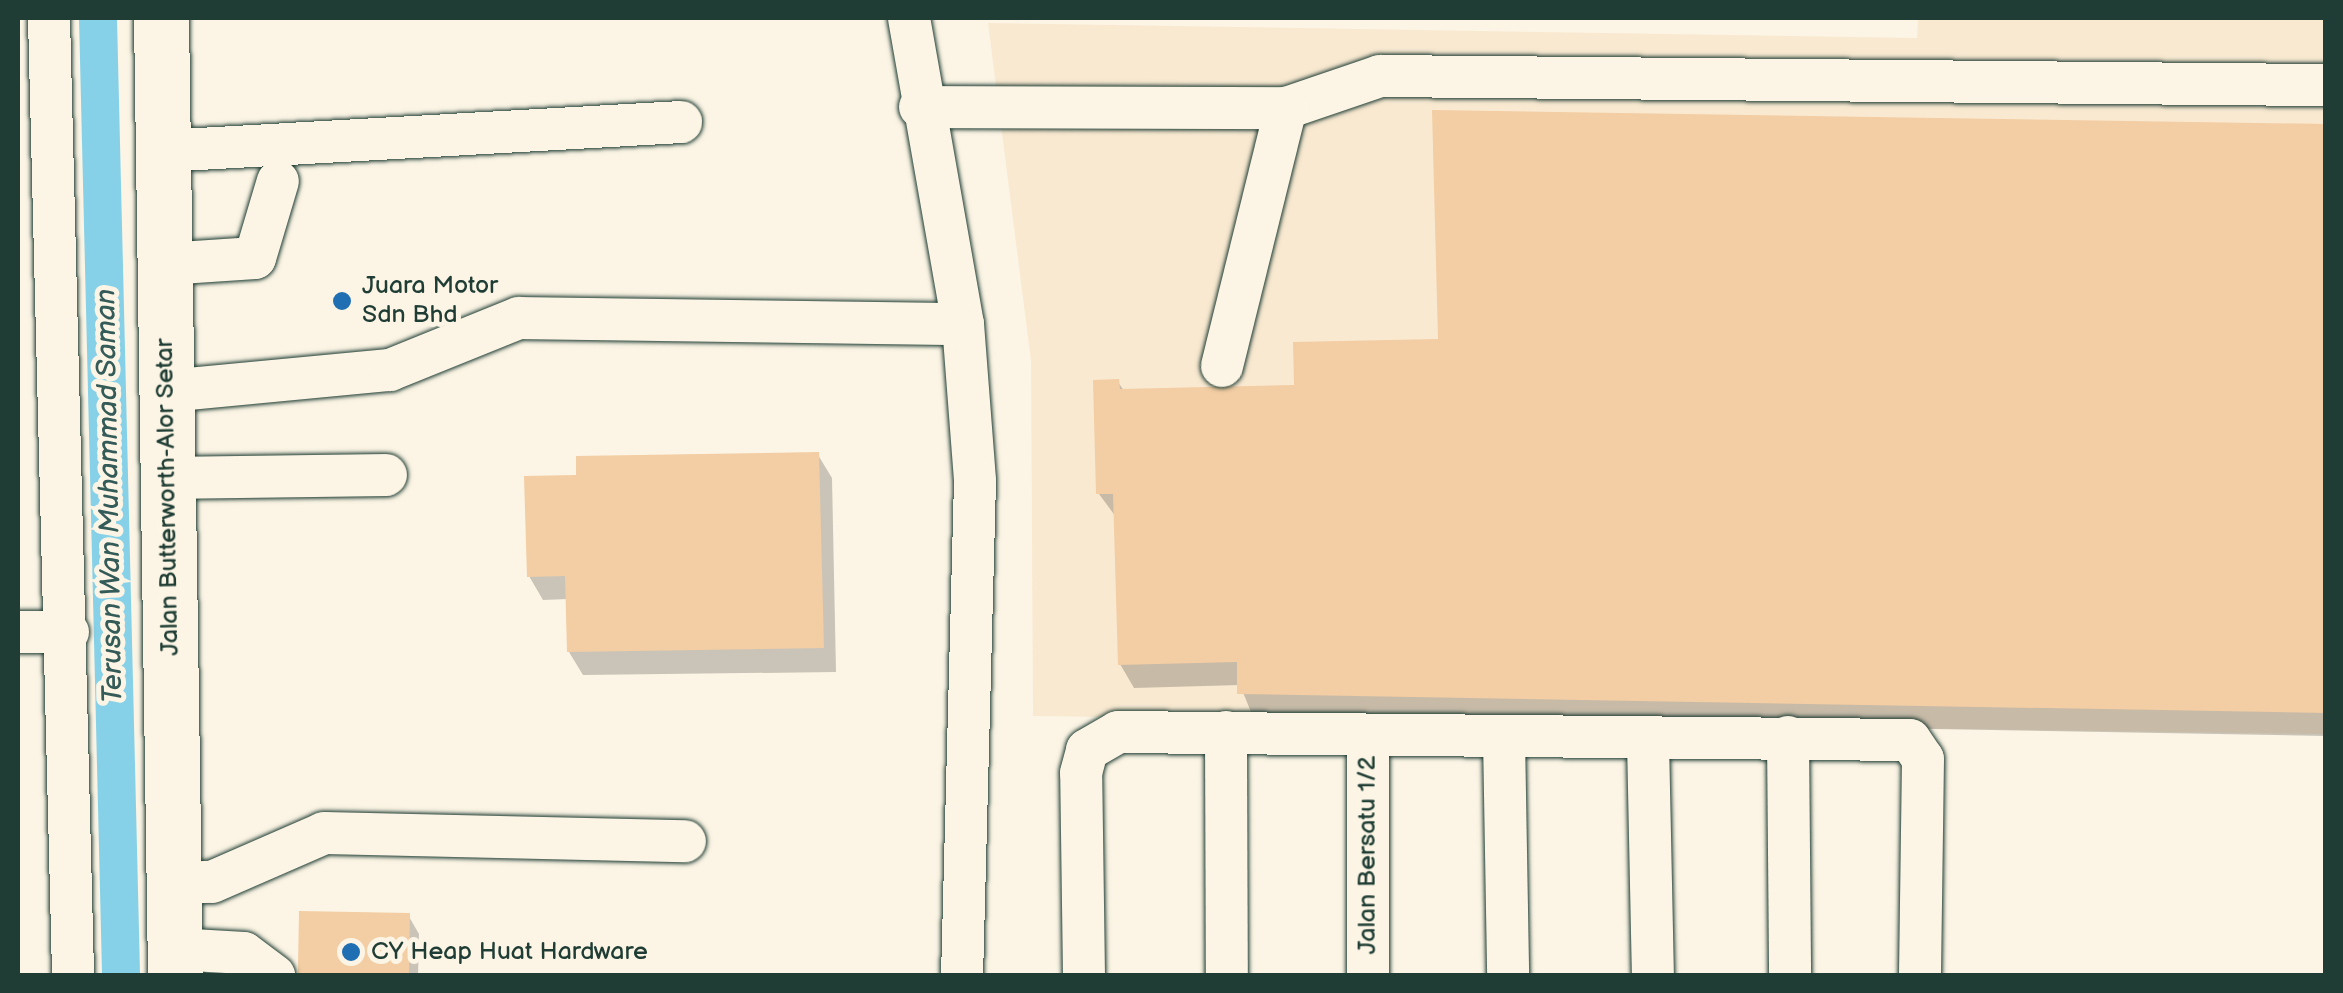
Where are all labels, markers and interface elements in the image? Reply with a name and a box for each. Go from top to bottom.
place label: Juara Motor Sdn Bhd [362,272,498,331]
water label: Terusan Wan Muhammad Saman [90,288,130,704]
marker: Juara Motor Sdn Bhd [331,290,353,312]
street label: Jalan Butterworth-Alor Setar [150,338,186,656]
street label: Jalan Bersatu 1/2 [1353,756,1383,954]
place label: CY Heap Huat Hardware [371,937,648,967]
marker: CY Heap Huat Hardware [340,941,362,963]

